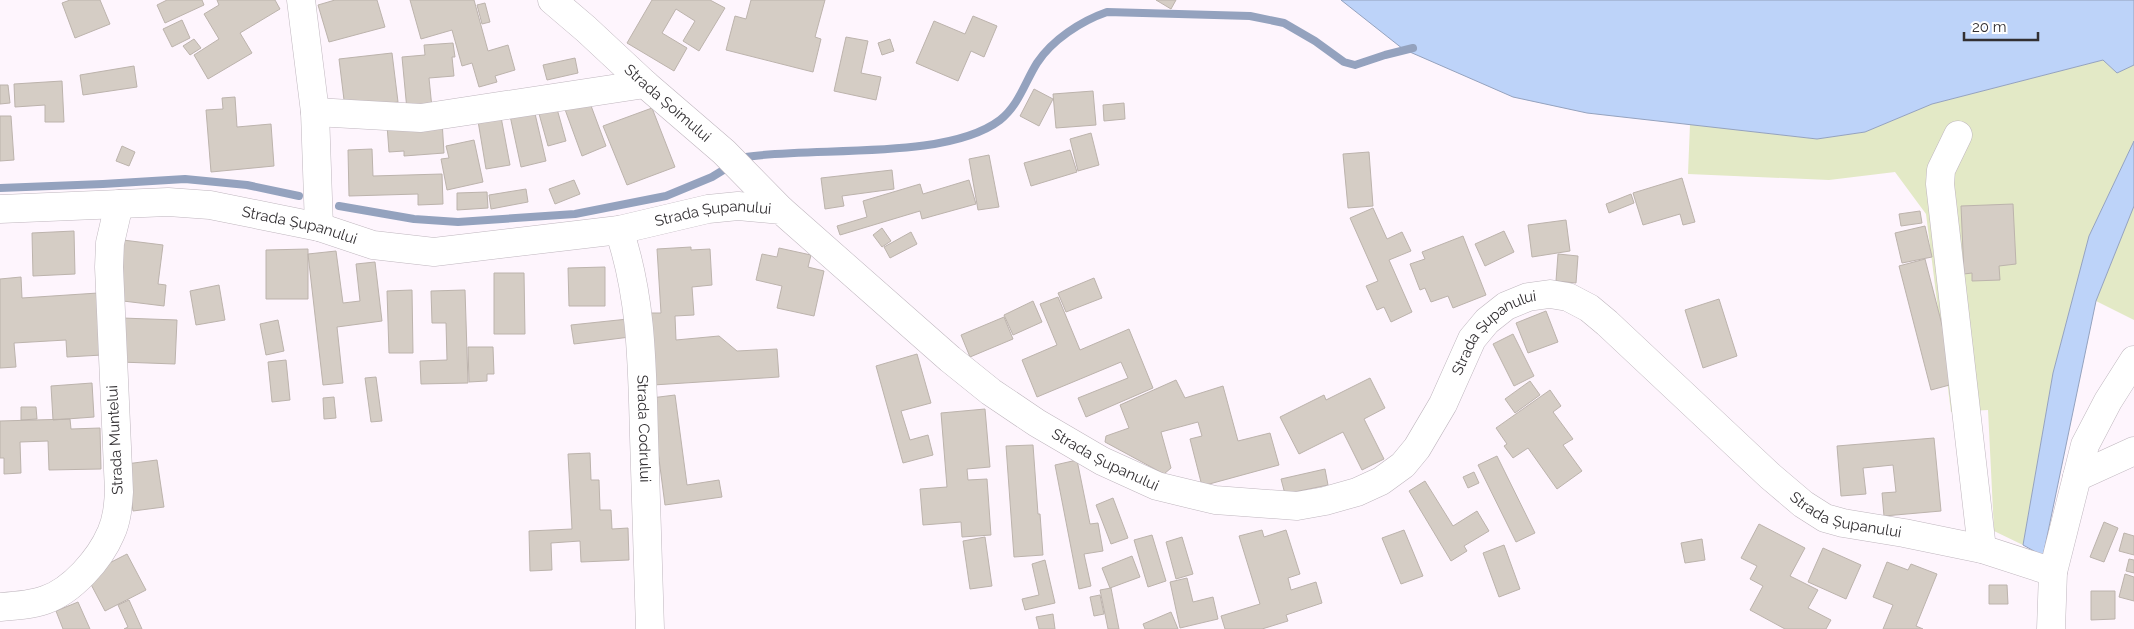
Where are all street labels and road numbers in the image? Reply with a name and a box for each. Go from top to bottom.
street label: Strada Șoimului [621,60,715,146]
street label: Strada Șupanului [653,197,772,230]
street label: Strada Șupanului [240,203,359,248]
street label: Strada Șupanului [1448,287,1537,378]
street label: Strada Codrului [633,374,654,483]
street label: Strada Muntelui [103,385,127,495]
street label: Strada Șupanului [1049,425,1162,495]
street label: Strada Șupanului [1786,488,1903,541]

